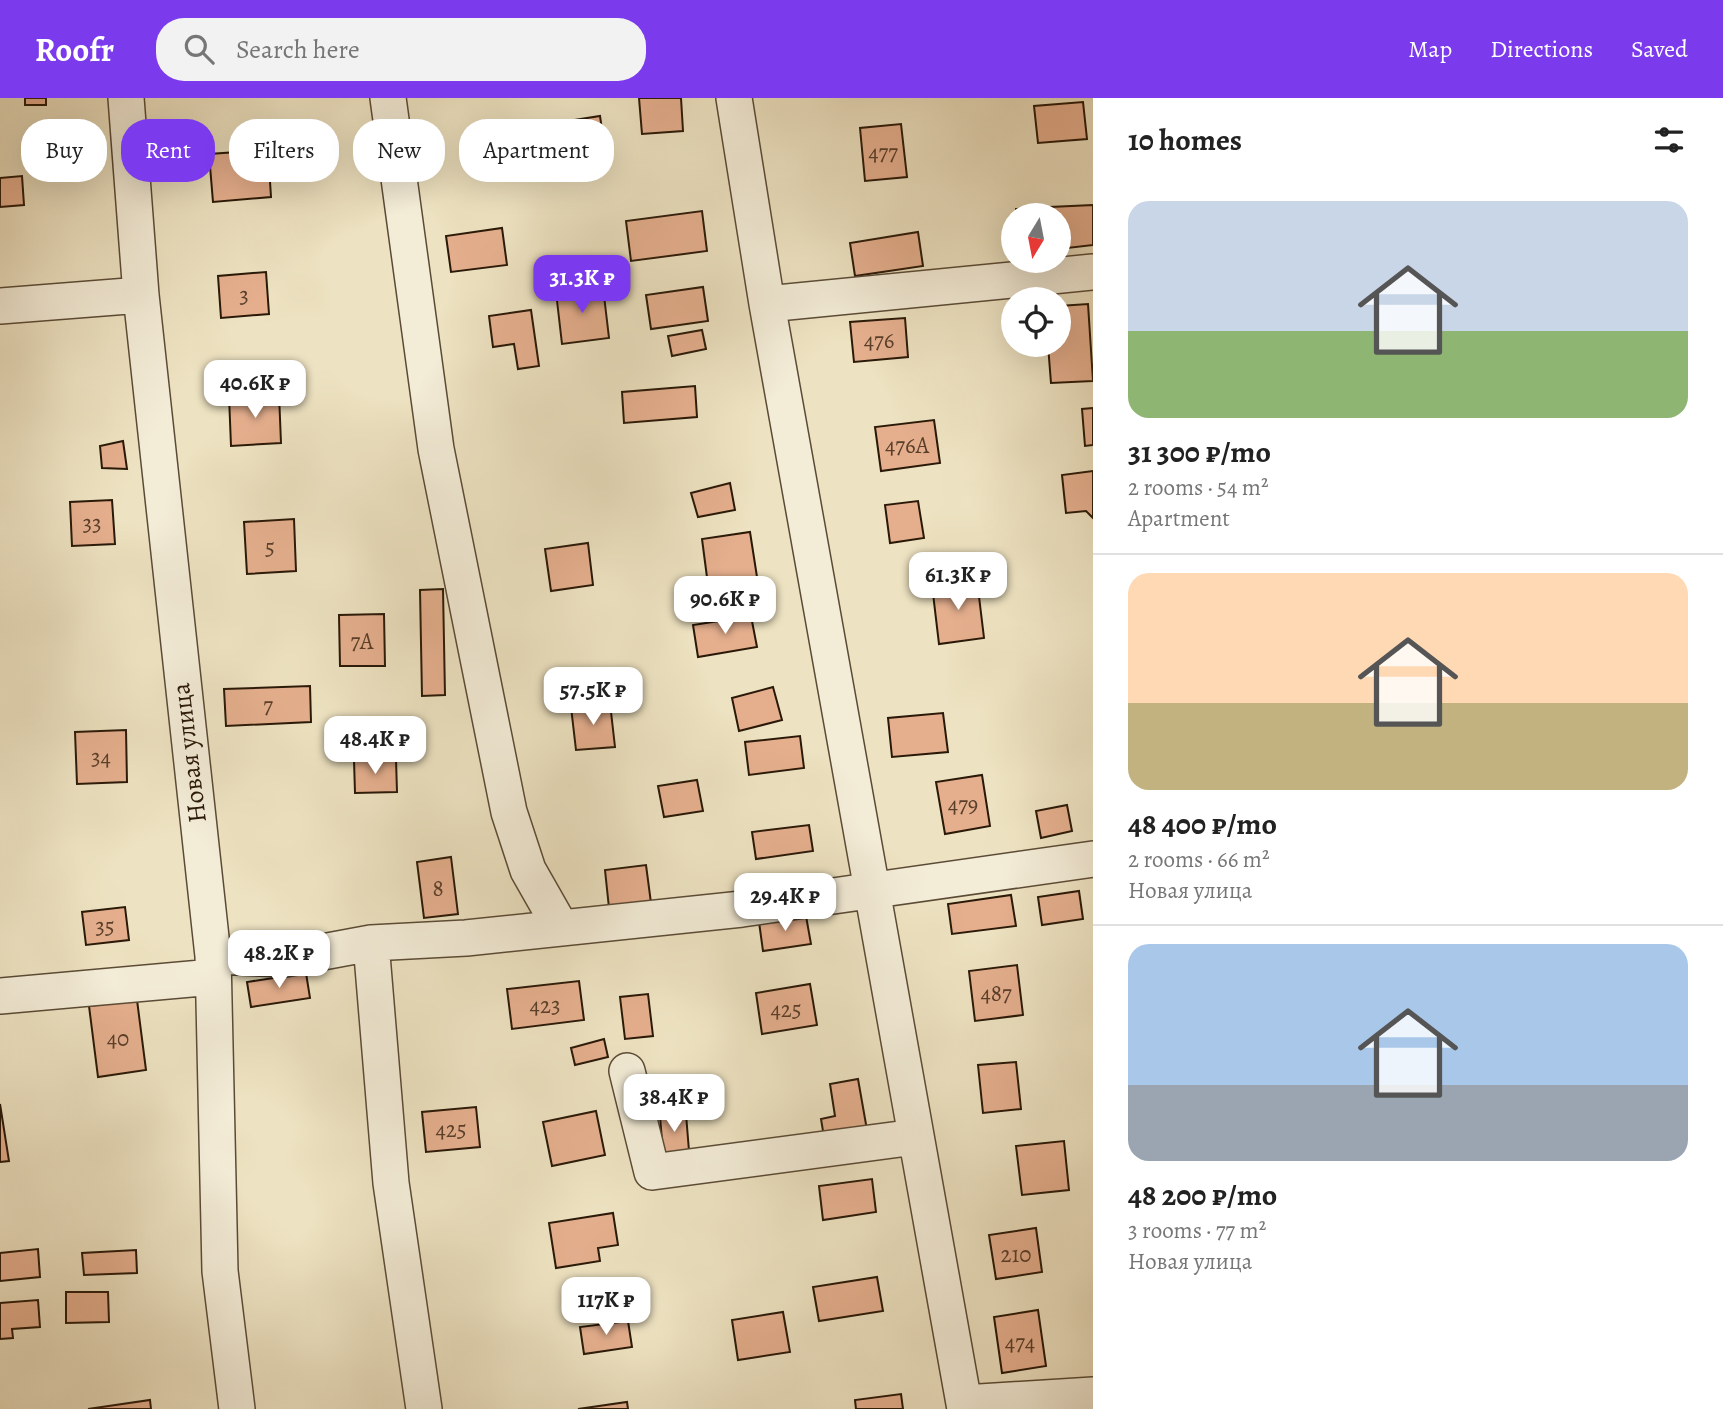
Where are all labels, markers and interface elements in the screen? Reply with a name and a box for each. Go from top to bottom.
search box [156,18,646,81]
text: Roofr [35,27,114,72]
icon: search [180,30,218,68]
text: Search here [236,32,360,67]
text: Map [1408,33,1452,65]
text: Directions [1490,33,1593,65]
text: Saved [1631,33,1688,65]
chip: Buy [21,119,107,182]
chip: Rent [121,119,215,182]
chip: Filters [229,119,339,182]
chip: New [353,119,445,182]
chip: Apartment [459,119,614,182]
text: 10 homes [1128,120,1242,160]
icon: filters [1650,121,1688,159]
house number: 477 [868,137,898,168]
north arrow [1001,203,1071,273]
map controls [1001,203,1071,357]
icon: home [1345,247,1471,373]
pin: 31.3K ₽ [517,256,647,315]
text: 31.3K ₽ [549,262,615,293]
house number: 3 [239,280,249,311]
button: locate [1001,287,1071,357]
house number: 476 [864,325,894,356]
pin: 40.6K ₽ [190,360,320,420]
text: 40.6K ₽ [220,367,290,398]
house number: 476А [885,430,930,461]
text: 31 300 ₽/mo [1128,432,1271,472]
text: 2 rooms · 54 m² [1128,472,1269,503]
text: Apartment [1128,503,1230,534]
house number: 33 [82,508,102,539]
house number: 5 [265,532,275,563]
pin: 61.3K ₽ [893,552,1023,612]
text: 61.3K ₽ [925,559,991,590]
pin: 90.6K ₽ [660,576,790,636]
text: 90.6K ₽ [690,583,760,614]
icon: home [1345,619,1471,745]
house number: 7А [350,626,374,657]
pin: 57.5K ₽ [528,668,658,727]
text: 57.5K ₽ [560,674,626,705]
street label: Новая улица [163,681,215,825]
house number: 7 [263,690,273,721]
pin: 48.4K ₽ [310,716,440,776]
text: 48.4K ₽ [340,723,410,754]
house number: 34 [91,742,111,773]
house number: 479 [948,789,978,820]
text: 48 400 ₽/mo [1128,804,1277,844]
text: 2 rooms · 66 m² [1128,844,1270,875]
house number: 8 [432,873,444,904]
pin: 29.4K ₽ [720,874,850,933]
text: Новая улица [1128,875,1252,906]
text: 29.4K ₽ [750,880,820,911]
house number: 35 [95,911,115,942]
pin: 48.2K ₽ [214,930,344,990]
text: 48.2K ₽ [244,937,314,968]
house number: 487 [980,978,1012,1009]
house number: 423 [530,990,560,1021]
icon: home [1345,990,1471,1116]
house number: 425 [770,994,802,1025]
house number: 40 [107,1023,129,1054]
pin: 38.4K ₽ [609,1074,739,1134]
text: 38.4K ₽ [640,1081,708,1112]
house number: 425 [435,1114,467,1145]
text: 48 200 ₽/mo [1128,1175,1277,1215]
text: 3 rooms · 77 m² [1128,1215,1266,1246]
house number: 210 [1000,1239,1032,1270]
text: Новая улица [1128,1246,1252,1277]
pin: 117K ₽ [549,1278,663,1337]
text: 117K ₽ [577,1284,635,1315]
house number: 474 [1005,1327,1035,1358]

